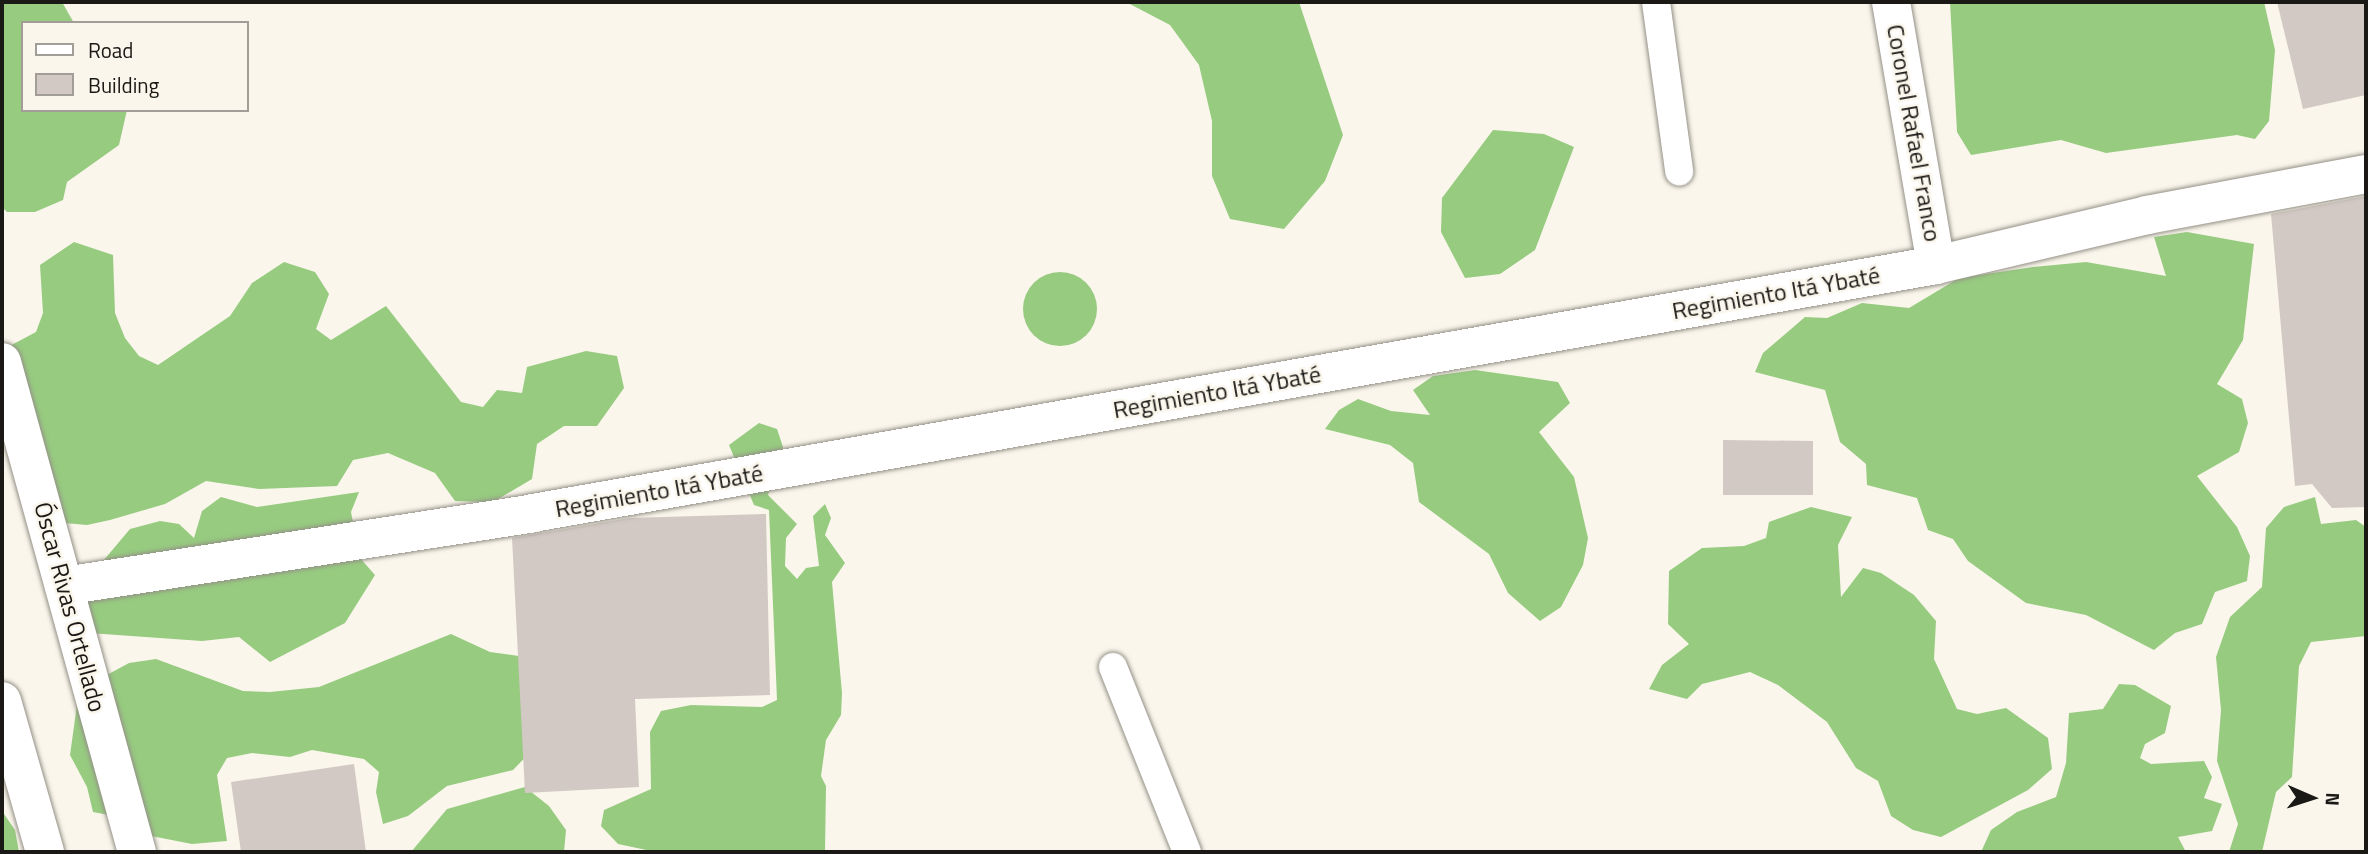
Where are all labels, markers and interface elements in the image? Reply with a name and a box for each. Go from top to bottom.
legend [21,21,248,112]
street label: Coronel Rafael Franco [1881,22,1947,244]
text: Road [88,34,133,66]
text: Building [88,69,159,101]
street label: Regimiento Itá Ybaté [1670,261,1882,325]
street label: Regimiento Itá Ybaté [1111,360,1323,424]
street label: Regimiento Itá Ybaté [553,459,765,523]
street label: Óscar Rivas Ortellado [28,499,112,715]
north arrow [2277,763,2347,833]
text: N [2319,792,2348,806]

